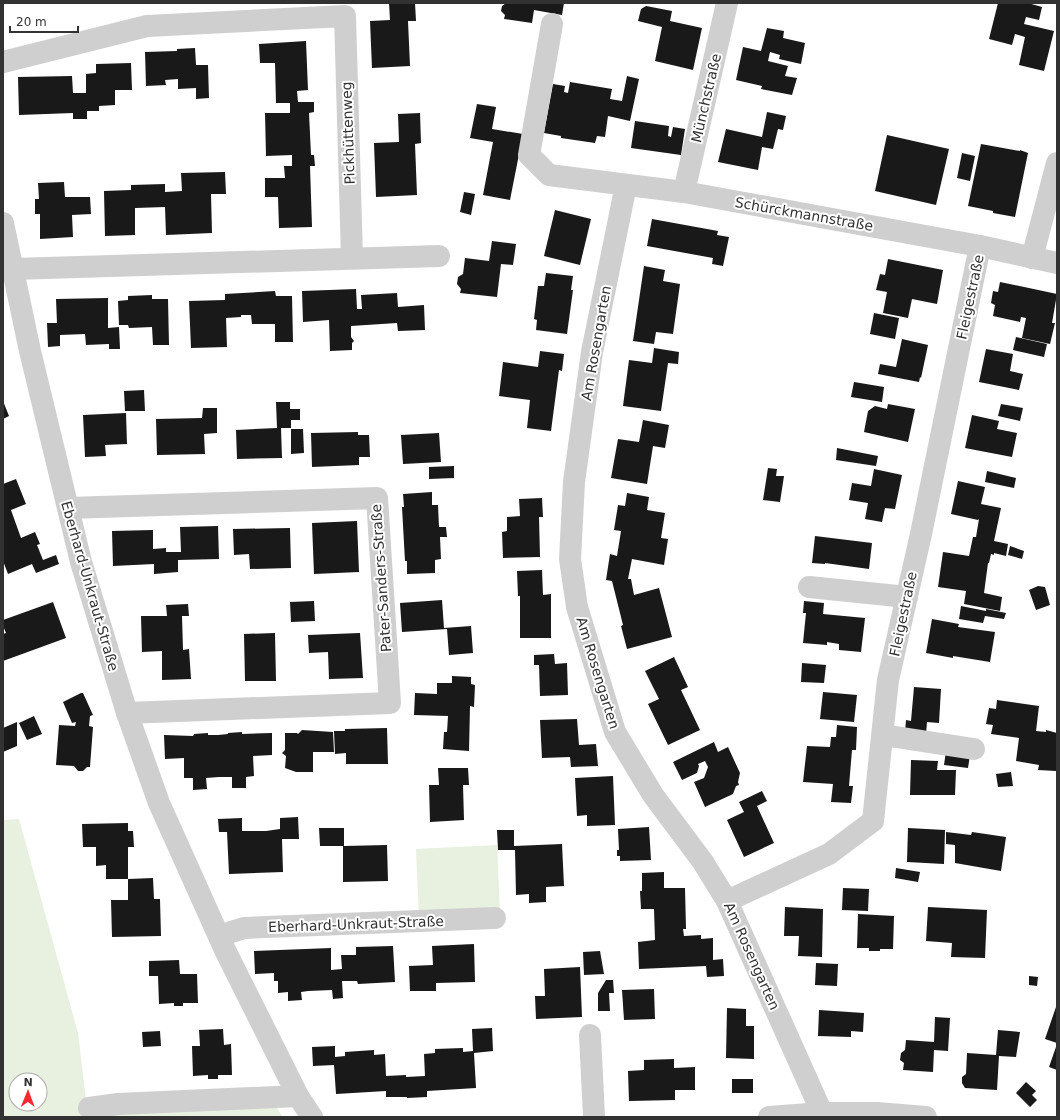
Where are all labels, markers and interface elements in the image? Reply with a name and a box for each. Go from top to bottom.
scale bar [10,8,78,34]
text: 20 m [16,15,47,29]
street label: Münchstraße [688,52,724,144]
street label: Pickhüttenweg [338,81,358,185]
street label: Schürckmannstraße [734,194,874,234]
street label: Fleigestraße [953,253,987,341]
street label: Am Rosengarten [578,284,614,402]
street label: Eberhard-Unkraut-Straße [58,499,122,673]
street label: Pater-Sanders-Straße [368,503,394,653]
street label: Fleigestraße [886,570,920,658]
street label: Am Rosengarten [573,615,623,731]
street label: Am Rosengarten [721,900,783,1012]
street label: Eberhard-Unkraut-Straße [268,913,444,935]
north arrow [8,1072,48,1112]
text: N [23,1076,33,1089]

